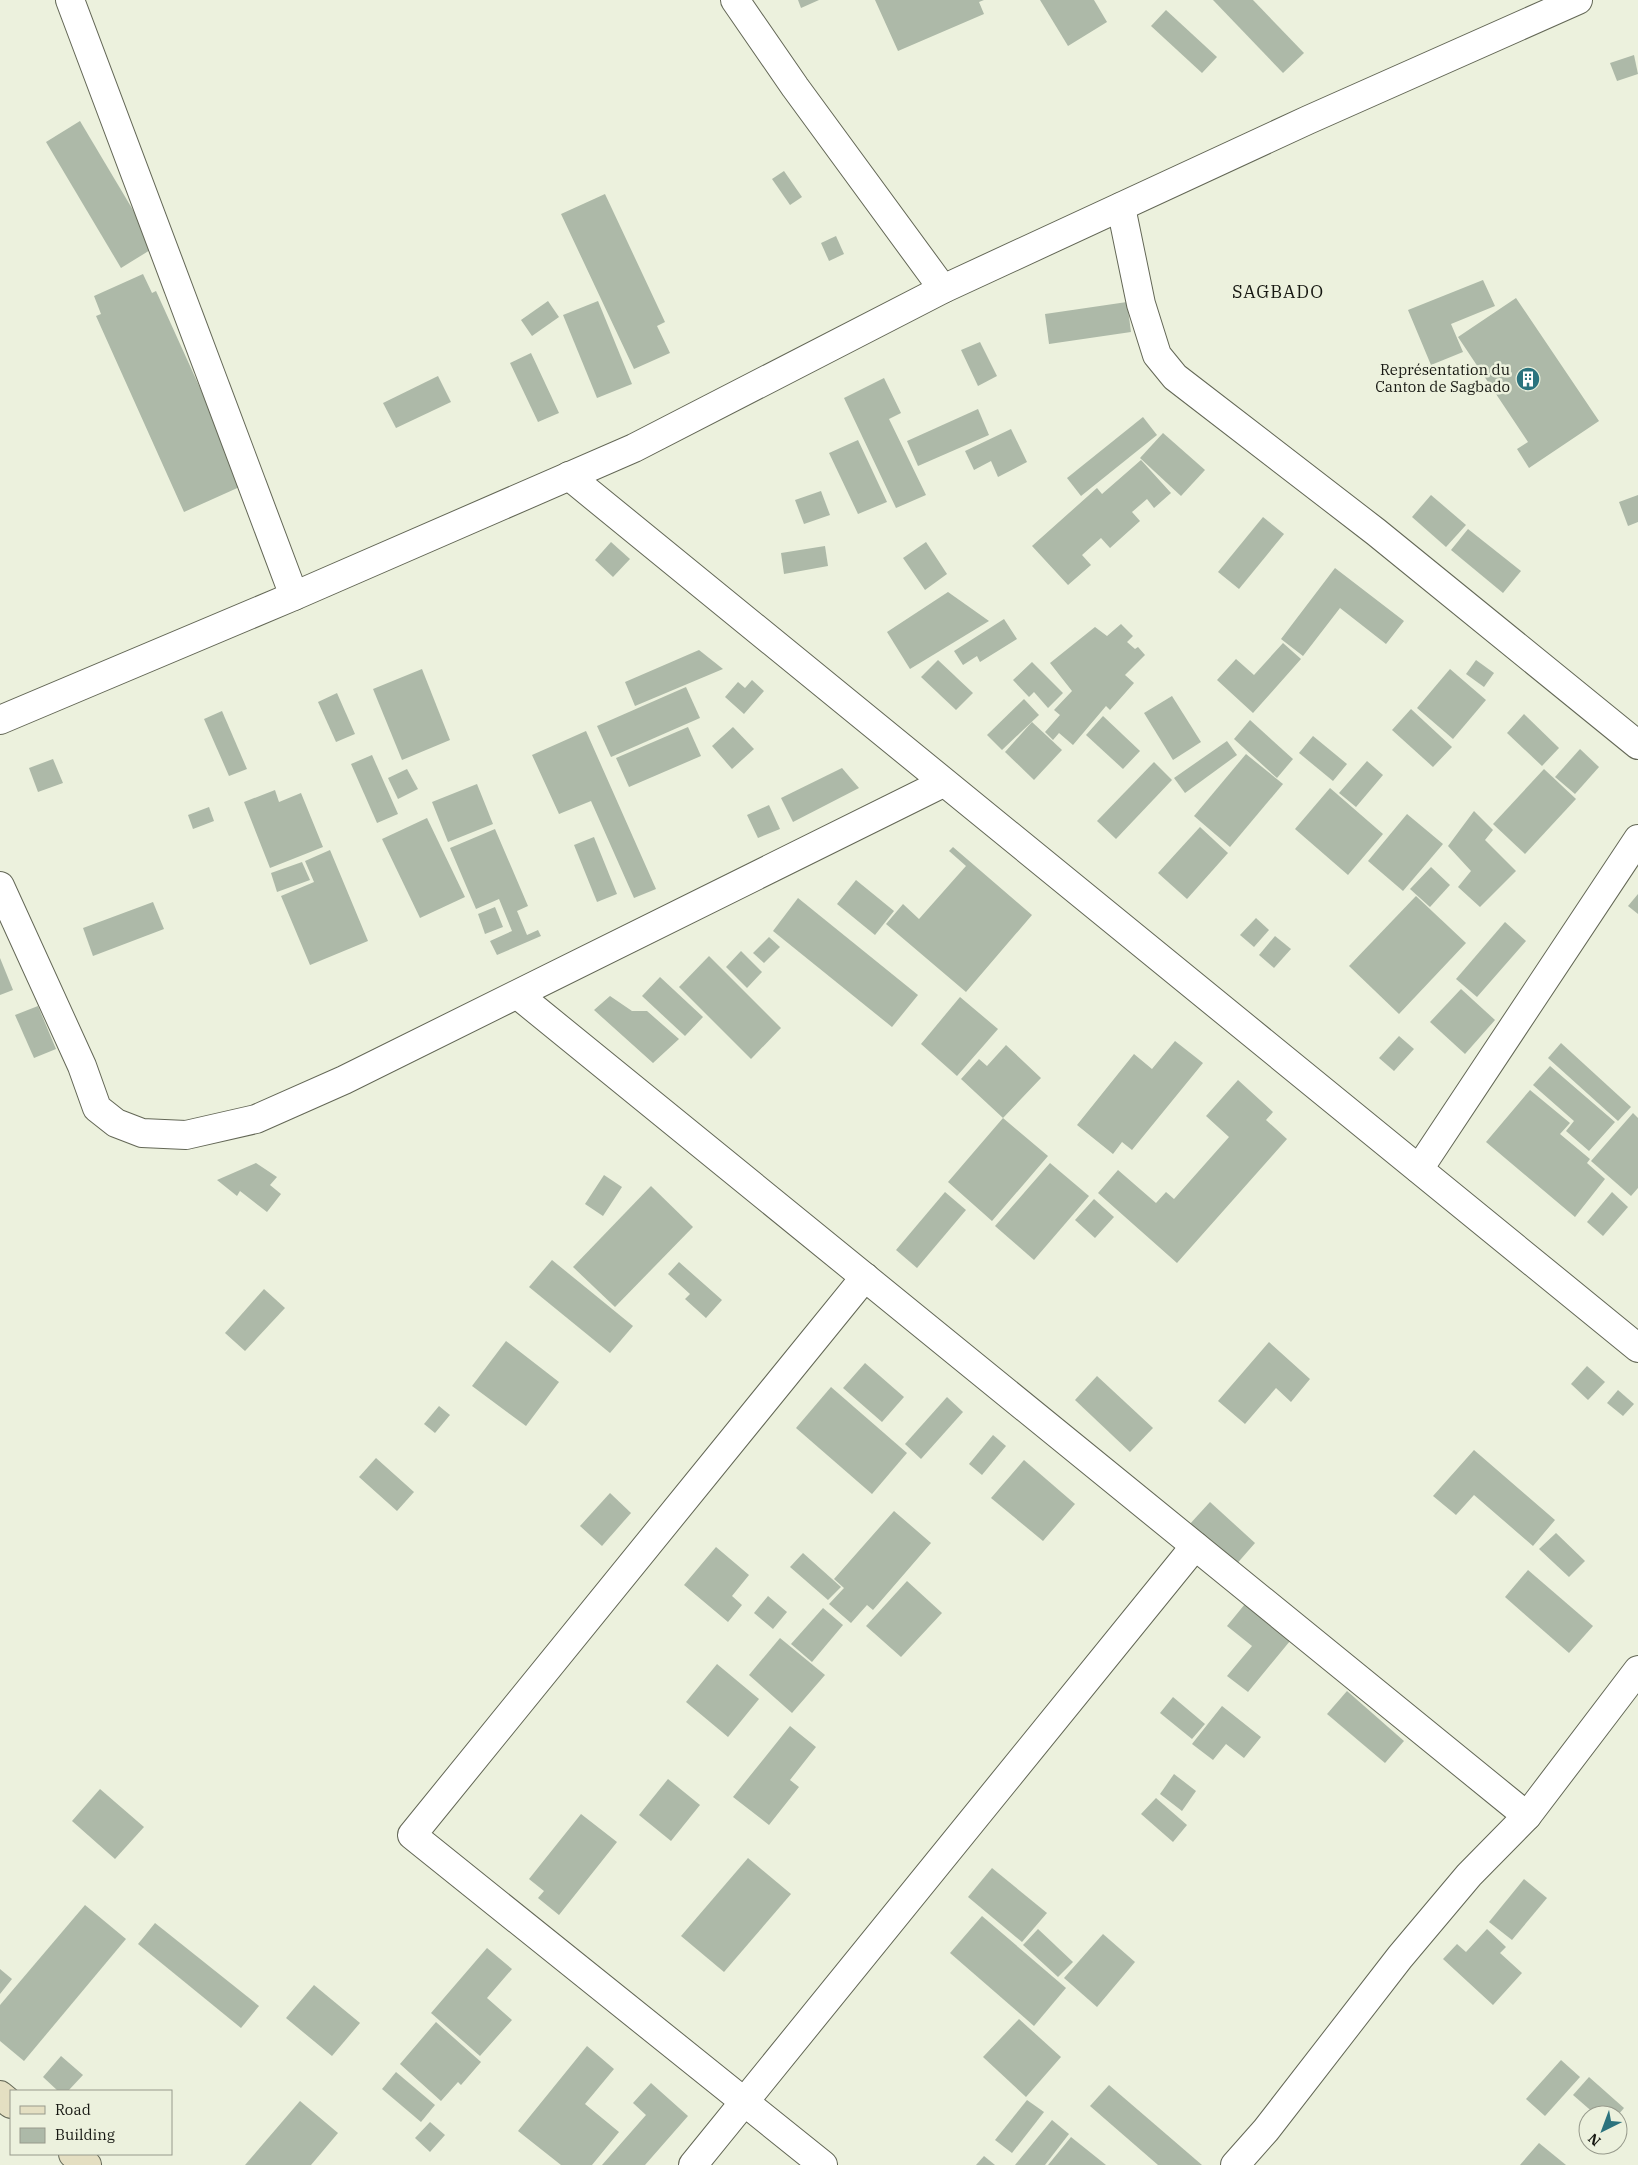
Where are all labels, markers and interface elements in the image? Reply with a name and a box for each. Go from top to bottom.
district label: SAGBADO [1232,280,1324,303]
place label: Représentation du Canton de Sagbado [1375,360,1510,396]
building icon: Représentation du Canton de Sagbado [1515,366,1541,392]
legend [10,2090,172,2155]
text: Road [55,2100,91,2119]
north arrow [1578,2105,1628,2155]
text: Building [55,2125,115,2144]
text: N [1584,2129,1604,2150]

